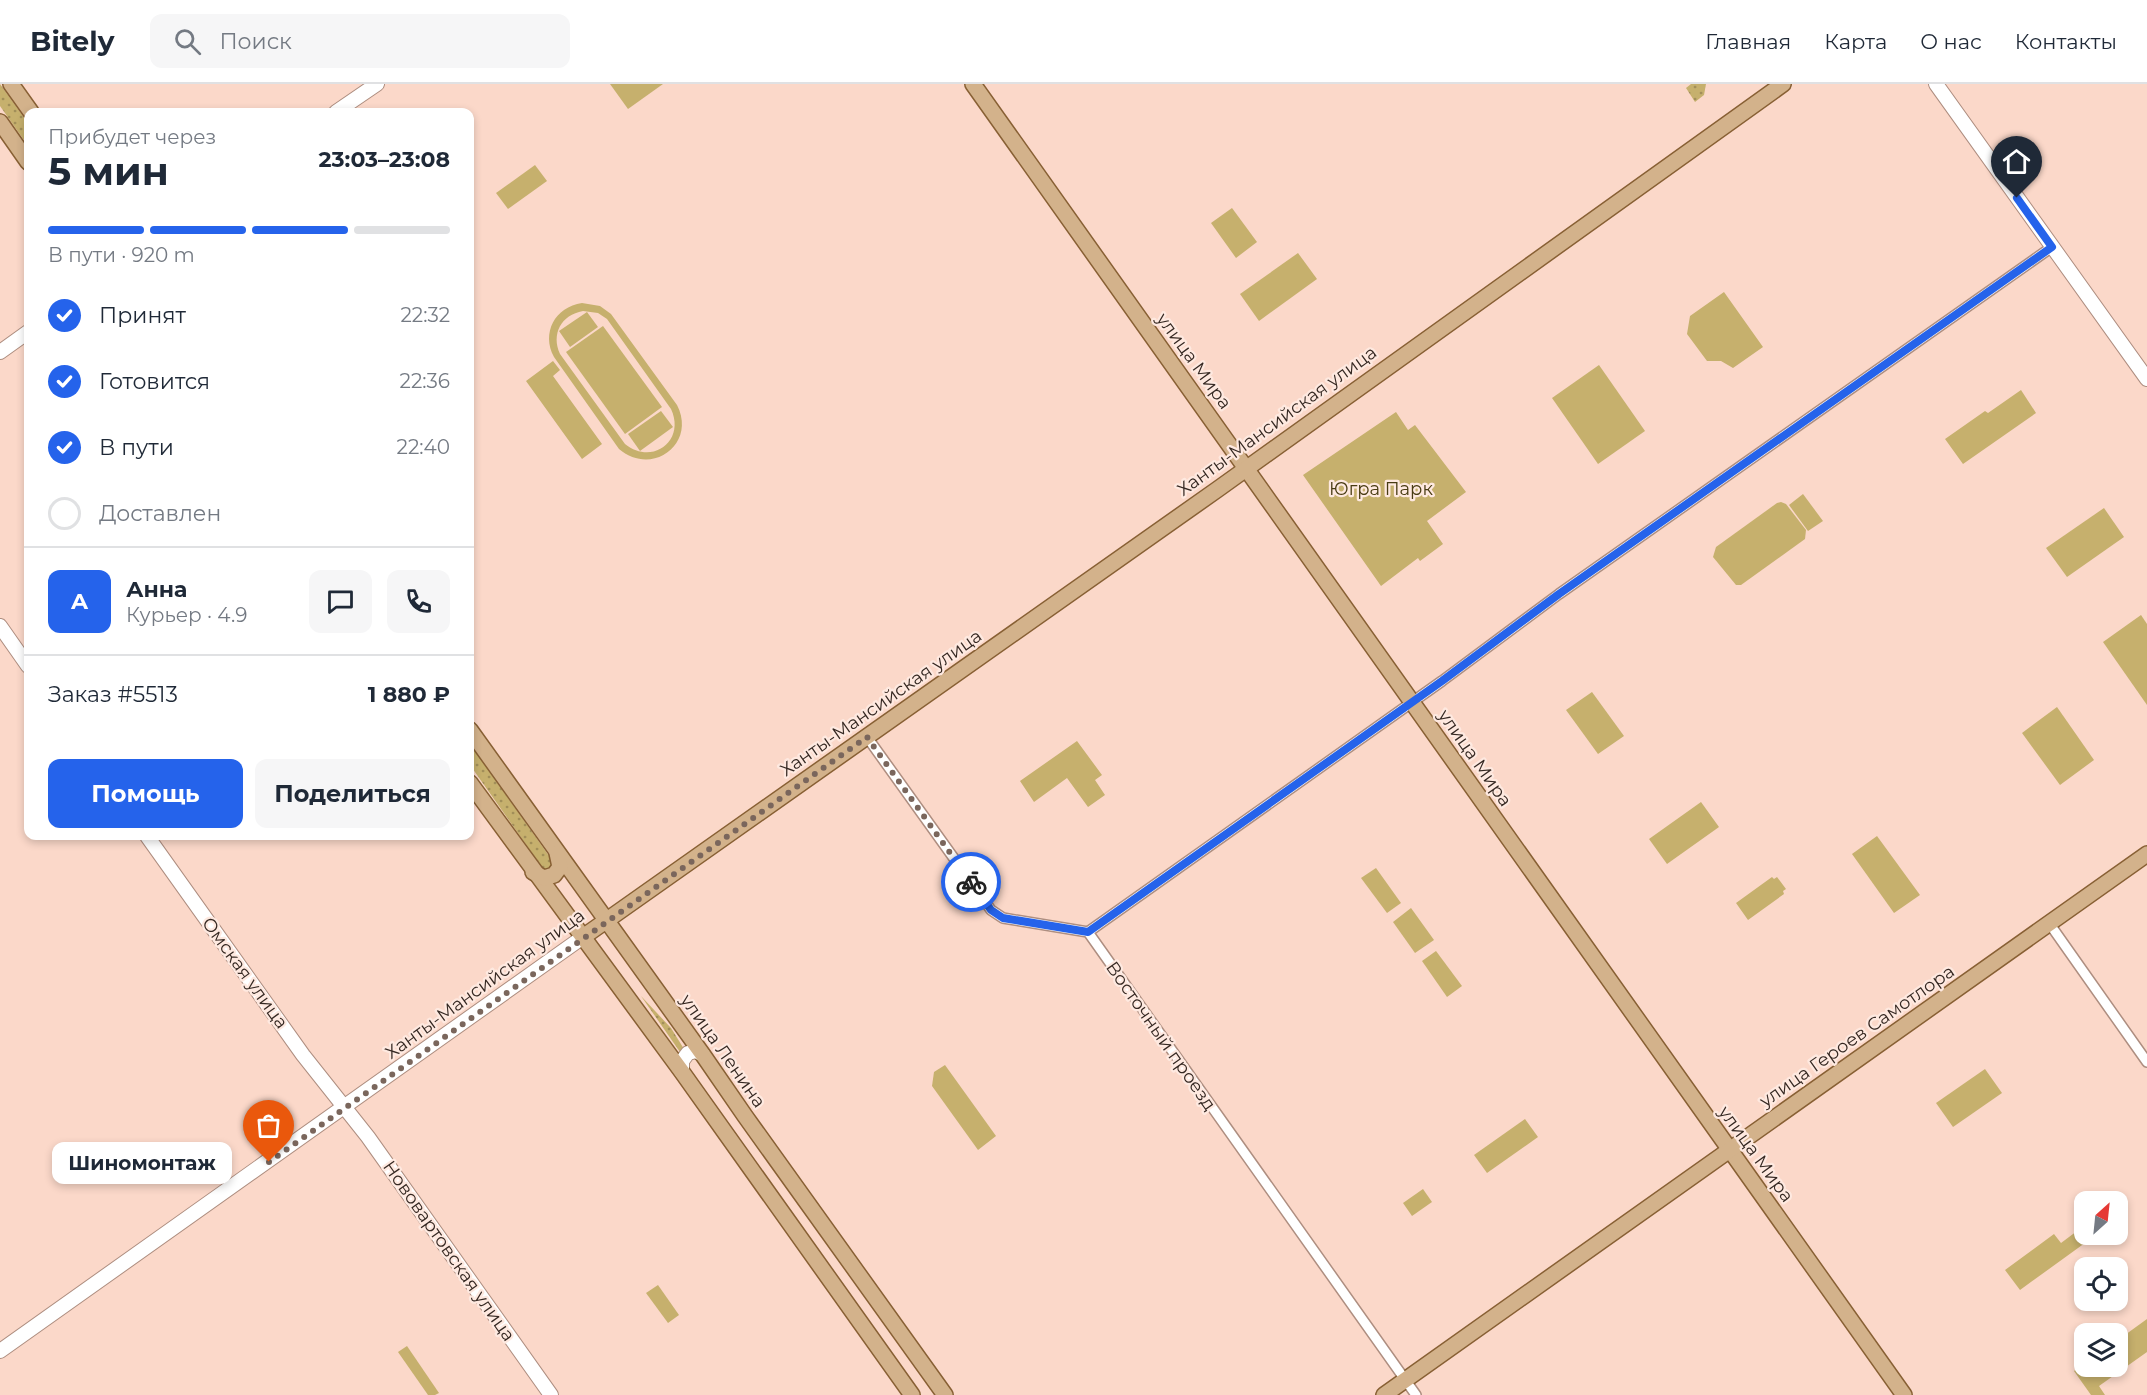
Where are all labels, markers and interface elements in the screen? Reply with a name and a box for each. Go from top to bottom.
search box [150,14,570,68]
text: Bitely [30,24,114,58]
icon: search [171,25,204,58]
text: Поиск [219,28,292,55]
text: Главная [1705,29,1791,54]
text: Карта [1824,29,1887,54]
text: О нас [1920,29,1982,54]
text: Контакты [2015,29,2117,54]
text: Прибудет через [48,125,216,149]
pin [1991,136,2042,198]
icon: home [2000,145,2033,178]
text: 23:03–23:08 [319,146,450,173]
text: 5 мин [48,147,169,195]
text: В пути · 920 m [48,243,195,267]
icon: check [48,299,81,332]
text: Принят [99,302,186,329]
text: 22:32 [401,303,450,327]
street label: улица Мира [1151,308,1236,413]
street label: Ханты-Мансийская улица [1173,341,1381,501]
icon: check [48,365,81,398]
text: Готовится [99,368,210,395]
text: 22:36 [400,369,450,393]
icon: check [48,431,81,464]
text: В пути [99,434,174,461]
text: 22:40 [397,435,450,459]
park label: Югра Парк [1329,478,1433,500]
text: Доставлен [99,500,221,527]
button: chat [309,570,372,633]
button: phone [387,570,450,633]
text: Анна [126,576,187,603]
text: А [71,588,88,615]
text: Курьер · 4.9 [126,603,247,627]
street label: Ханты-Мансийская улица [776,625,986,781]
text: Заказ #5513 [48,681,178,708]
text: 1 880 ₽ [368,681,450,708]
street label: улица Мира [1433,704,1517,811]
button: Помощь [48,759,243,828]
button: Поделиться [255,759,450,828]
courier [941,852,1001,912]
icon: bike [955,866,988,899]
street label: Ханты-Мансийская улица [381,904,589,1064]
street label: Омская улица [197,913,293,1033]
street label: Восточный проезд [1101,957,1221,1115]
street label: улица Героев Самотлора [1755,960,1959,1112]
street label: улица Ленина [675,989,770,1112]
pin [243,1100,294,1162]
street label: улица Мира [1713,1101,1798,1206]
icon: bag [252,1109,285,1142]
callout: Шиномонтаж [53,1141,233,1183]
text: Шиномонтаж [68,1151,216,1175]
street label: Нововартовская улица [378,1157,520,1345]
north arrow [2074,1191,2128,1245]
map controls [2074,1191,2128,1377]
button: locate [2074,1257,2128,1311]
button: layers [2074,1323,2128,1377]

